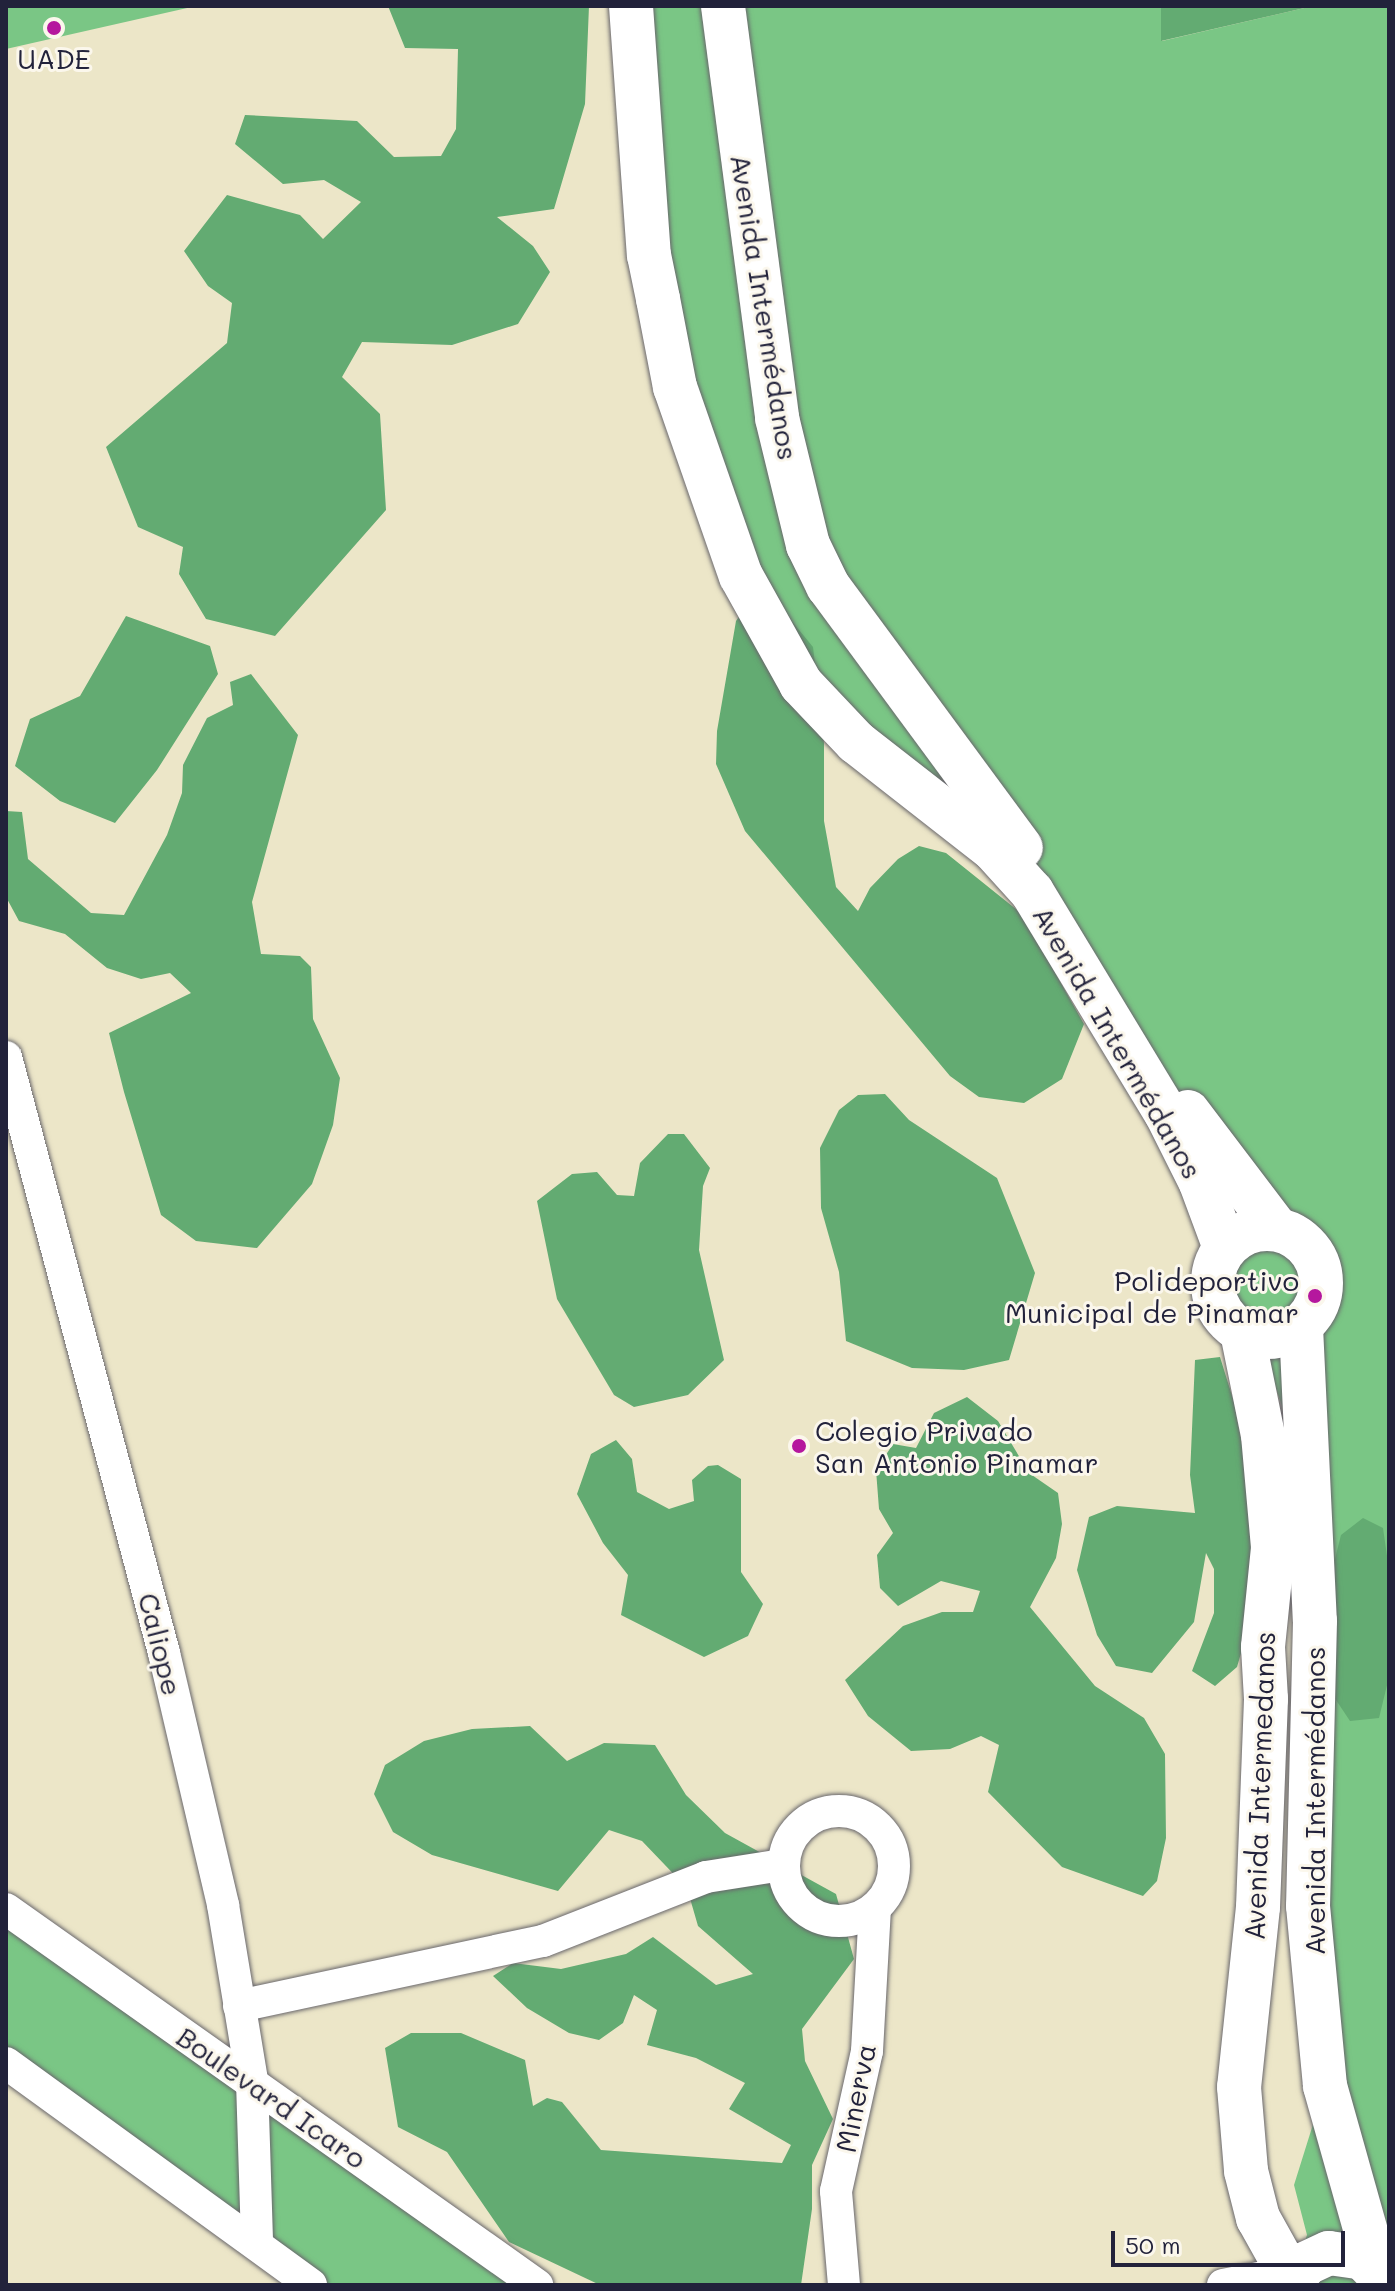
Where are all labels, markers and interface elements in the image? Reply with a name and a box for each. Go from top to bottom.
marker: UADE [45,19,63,37]
place label: UADE [17,41,91,75]
street label: Avenida Intermédanos [724,152,806,462]
street label: Avenida Intermédanos [1026,900,1210,1184]
place label: Polideportivo Municipal de Pinamar [1005,1263,1299,1329]
marker: Polideportivo Municipal de Pinamar [1306,1287,1324,1305]
place label: Colegio Privado San Antonio Pinamar [815,1413,1099,1479]
marker: Colegio Privado San Antonio Pinamar [790,1437,808,1455]
street label: Caliope [132,1589,190,1699]
street label: Avenida Intermedanos [1237,1631,1281,1941]
street label: Avenida Intermédanos [1297,1646,1331,1956]
street label: Boulevard Icaro [171,2019,373,2175]
street label: Minerva [828,2041,882,2155]
scale bar [1115,2215,1349,2265]
text: 50 m [1125,2229,1181,2260]

